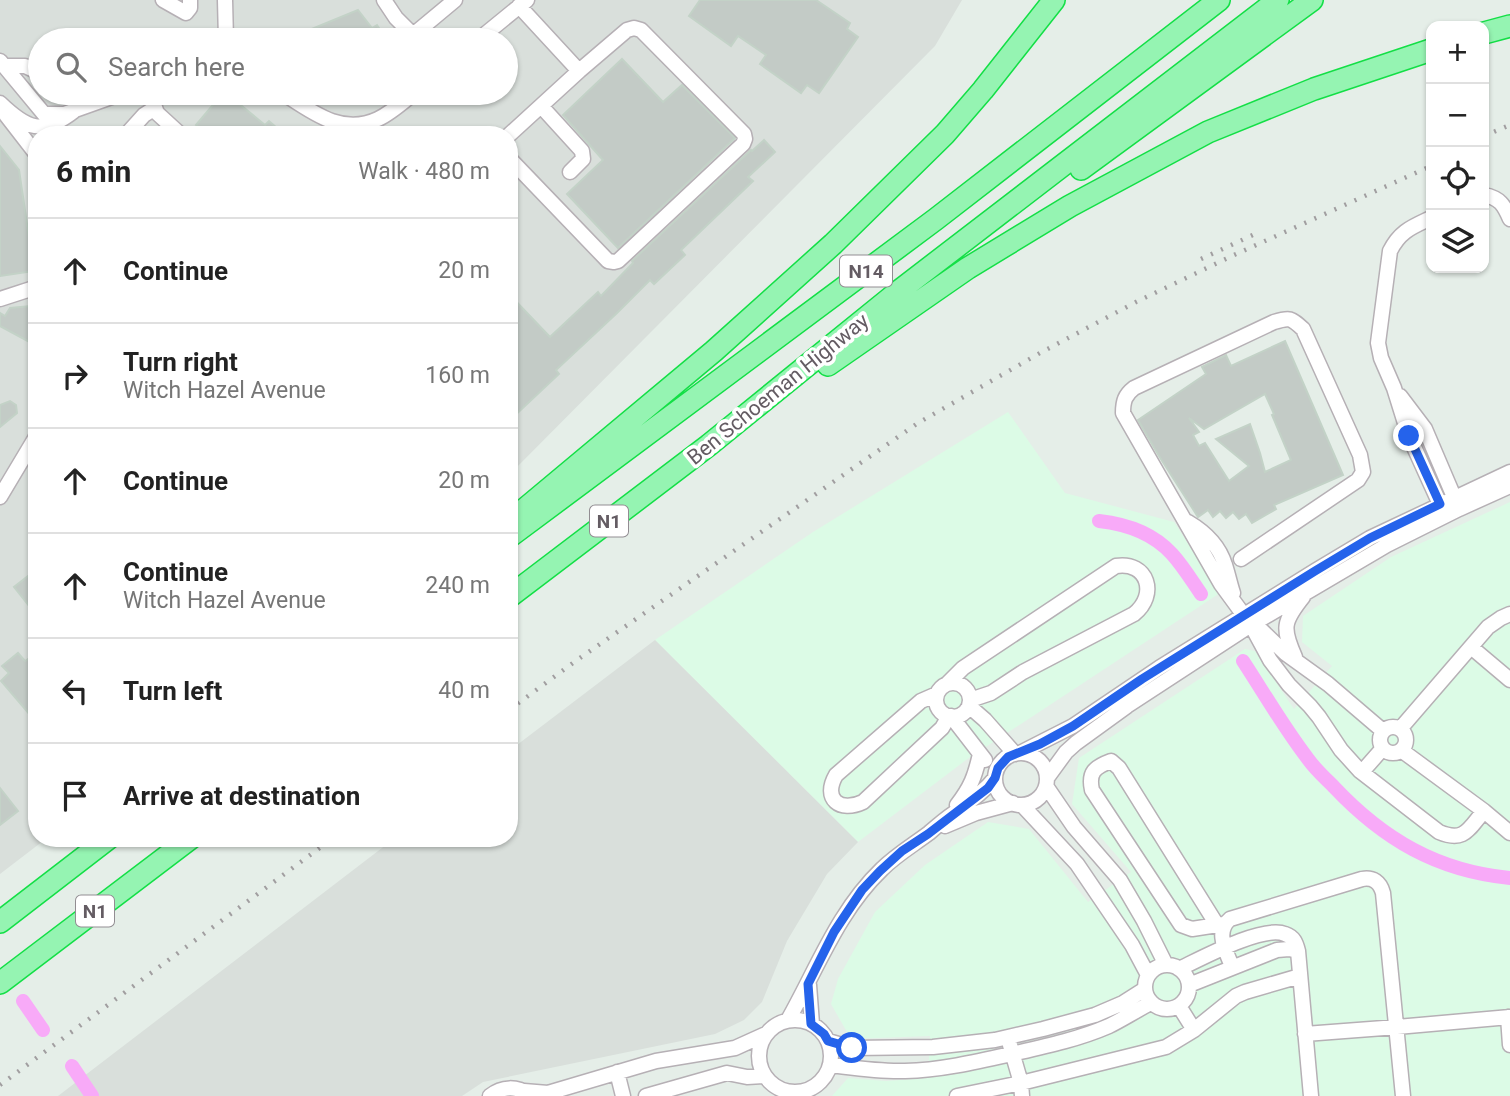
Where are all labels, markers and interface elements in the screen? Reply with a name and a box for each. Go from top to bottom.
map controls [1426,21,1489,273]
button: + [1426,21,1489,84]
search box [28,28,518,105]
icon: search [52,48,90,86]
text: Search here [108,52,245,82]
button: − [1426,84,1489,147]
button: locate [1426,147,1489,210]
text: 6 min [56,154,131,189]
text: Walk · 480 m [358,158,490,185]
button: layers [1426,210,1489,273]
icon: ahead [56,252,94,290]
text: Continue [123,256,228,286]
road number: N14 [840,256,892,286]
text: 20 m [438,257,490,284]
street label: Ben Schoeman Highway [683,308,874,470]
text: Turn right [123,347,238,377]
icon: right [56,357,94,395]
text: 160 m [425,362,490,389]
text: Witch Hazel Avenue [123,377,326,404]
route end [1393,420,1424,451]
icon: ahead [56,462,94,500]
text: Continue [123,466,228,496]
text: 20 m [438,467,490,494]
road number: N1 [590,506,628,536]
text: Continue [123,557,228,587]
icon: ahead [56,567,94,605]
text: 240 m [425,572,490,599]
text: Witch Hazel Avenue [123,587,326,614]
icon: left [56,672,94,710]
text: Turn left [123,676,222,706]
text: 40 m [438,677,490,704]
icon: arrive [56,777,94,815]
text: Arrive at destination [123,781,360,811]
road number: N1 [76,896,114,926]
route start [836,1032,867,1063]

